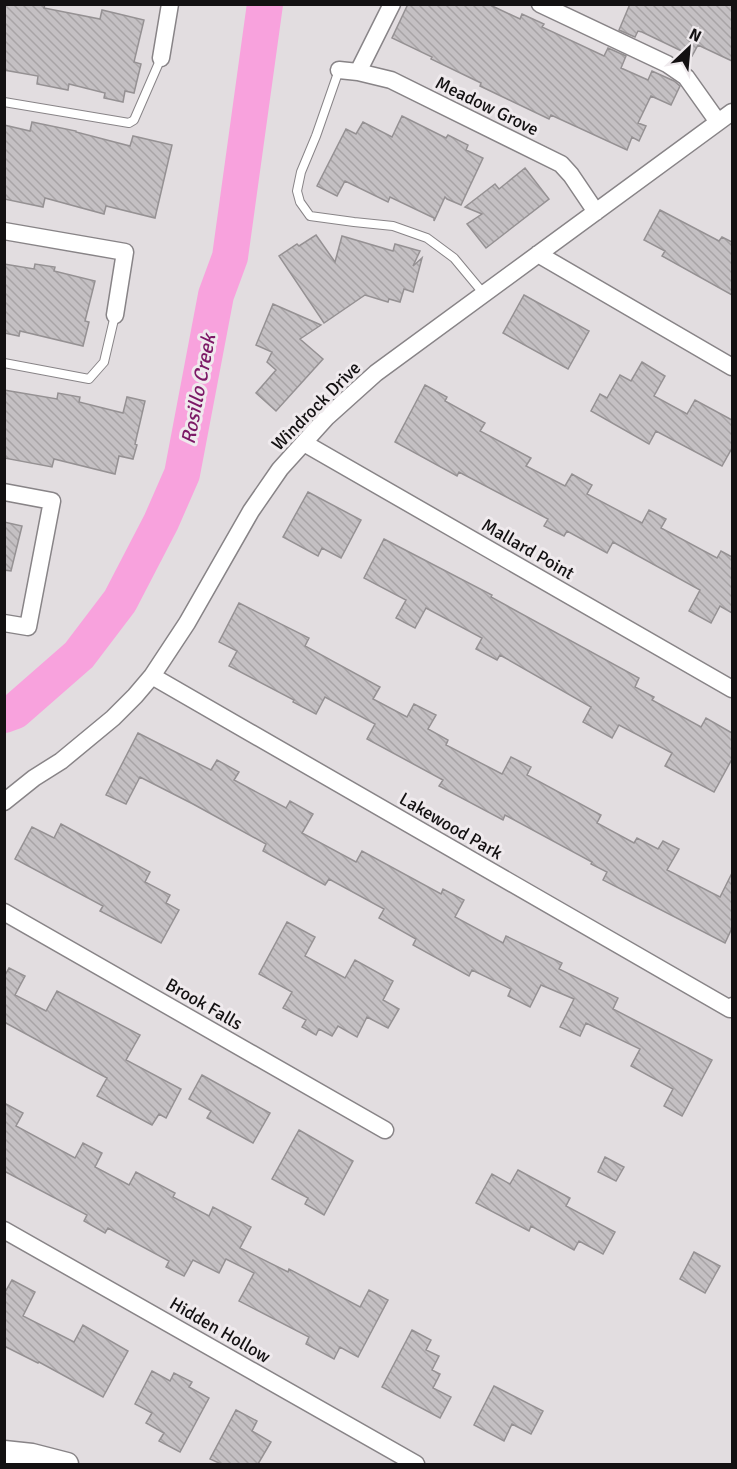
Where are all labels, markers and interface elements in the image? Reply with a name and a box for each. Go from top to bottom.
north arrow [659,18,719,78]
text: N [686,24,705,47]
street label: Meadow Grove [432,71,542,141]
water label: Rosillo Creek [176,330,222,446]
street label: Windrock Drive [267,357,365,455]
street label: Mallard Point [478,514,578,584]
street label: Lakewood Park [396,788,506,864]
street label: Brook Falls [162,973,246,1035]
street label: Hidden Hollow [166,1292,274,1368]

